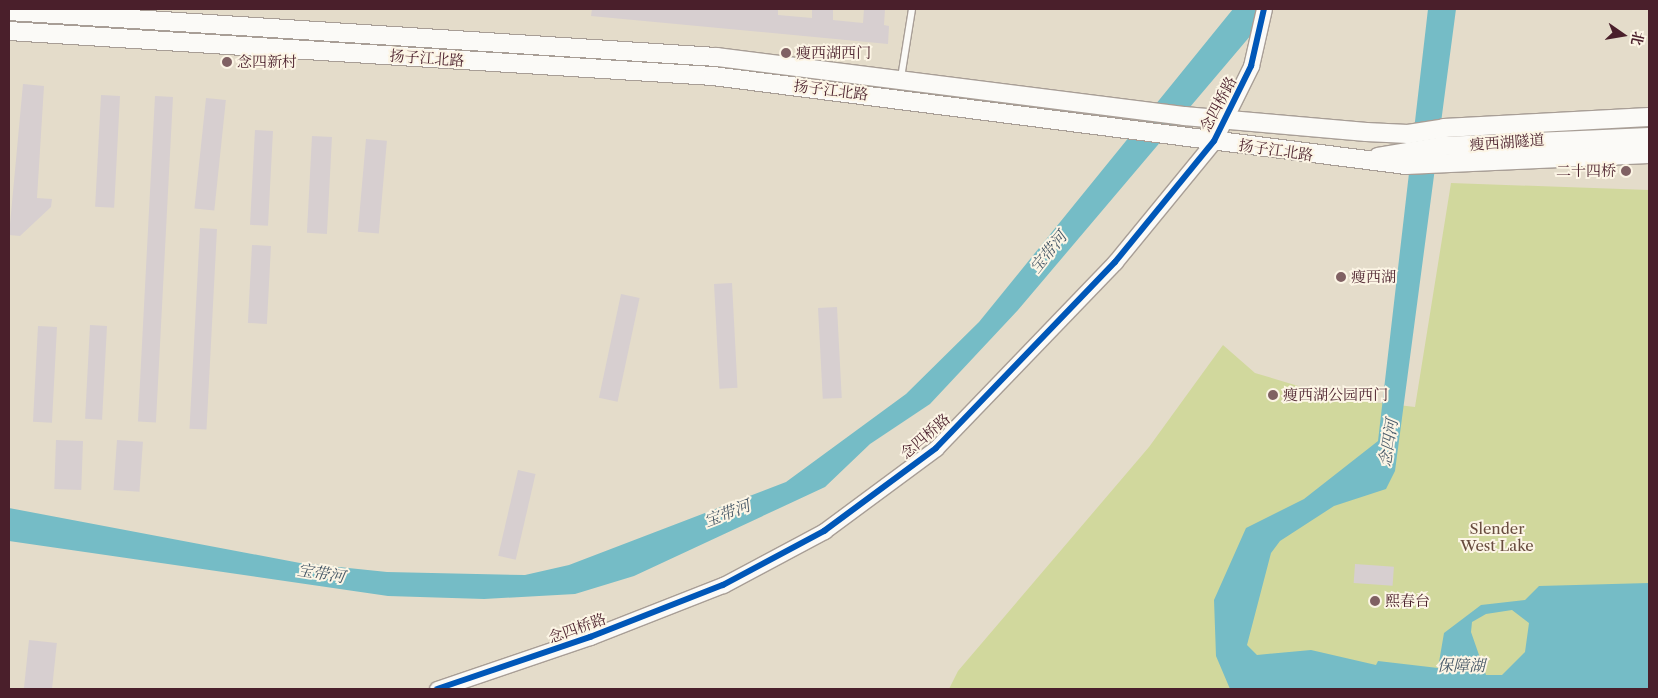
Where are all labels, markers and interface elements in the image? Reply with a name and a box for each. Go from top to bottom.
north arrow [1598,10,1648,60]
text: 北 [1627,30,1648,47]
place label: 瘦西湖西门 [796,44,871,62]
street label: 扬子江北路 [389,46,465,70]
marker: 瘦西湖西门 [780,47,792,59]
place label: 念四新村 [237,53,297,71]
marker: 念四新村 [221,56,233,68]
street label: 念四桥路 [1196,73,1240,135]
street label: 扬子江北路 [793,76,869,104]
street label: 瘦西湖隧道 [1469,130,1545,154]
street label: 扬子江北路 [1238,136,1314,164]
place label: 二十四桥 [1556,162,1616,180]
marker: 二十四桥 [1620,165,1632,177]
water label: 宝带河 [1025,227,1071,277]
place label: 瘦西湖 [1351,268,1396,286]
marker: 瘦西湖 [1335,271,1347,283]
place label: 瘦西湖公园西门 [1283,386,1388,404]
marker: 瘦西湖公园西门 [1267,389,1279,401]
street label: 念四桥路 [896,410,954,462]
water label: 念四河 [1375,418,1401,468]
water label: 宝带河 [701,495,753,531]
park label: Slender West Lake [1460,519,1534,554]
water label: 宝带河 [296,560,346,586]
place label: 熙春台 [1385,592,1430,610]
marker: 熙春台 [1369,595,1381,607]
street label: 念四桥路 [546,609,608,647]
water label: 保障湖 [1437,655,1485,675]

